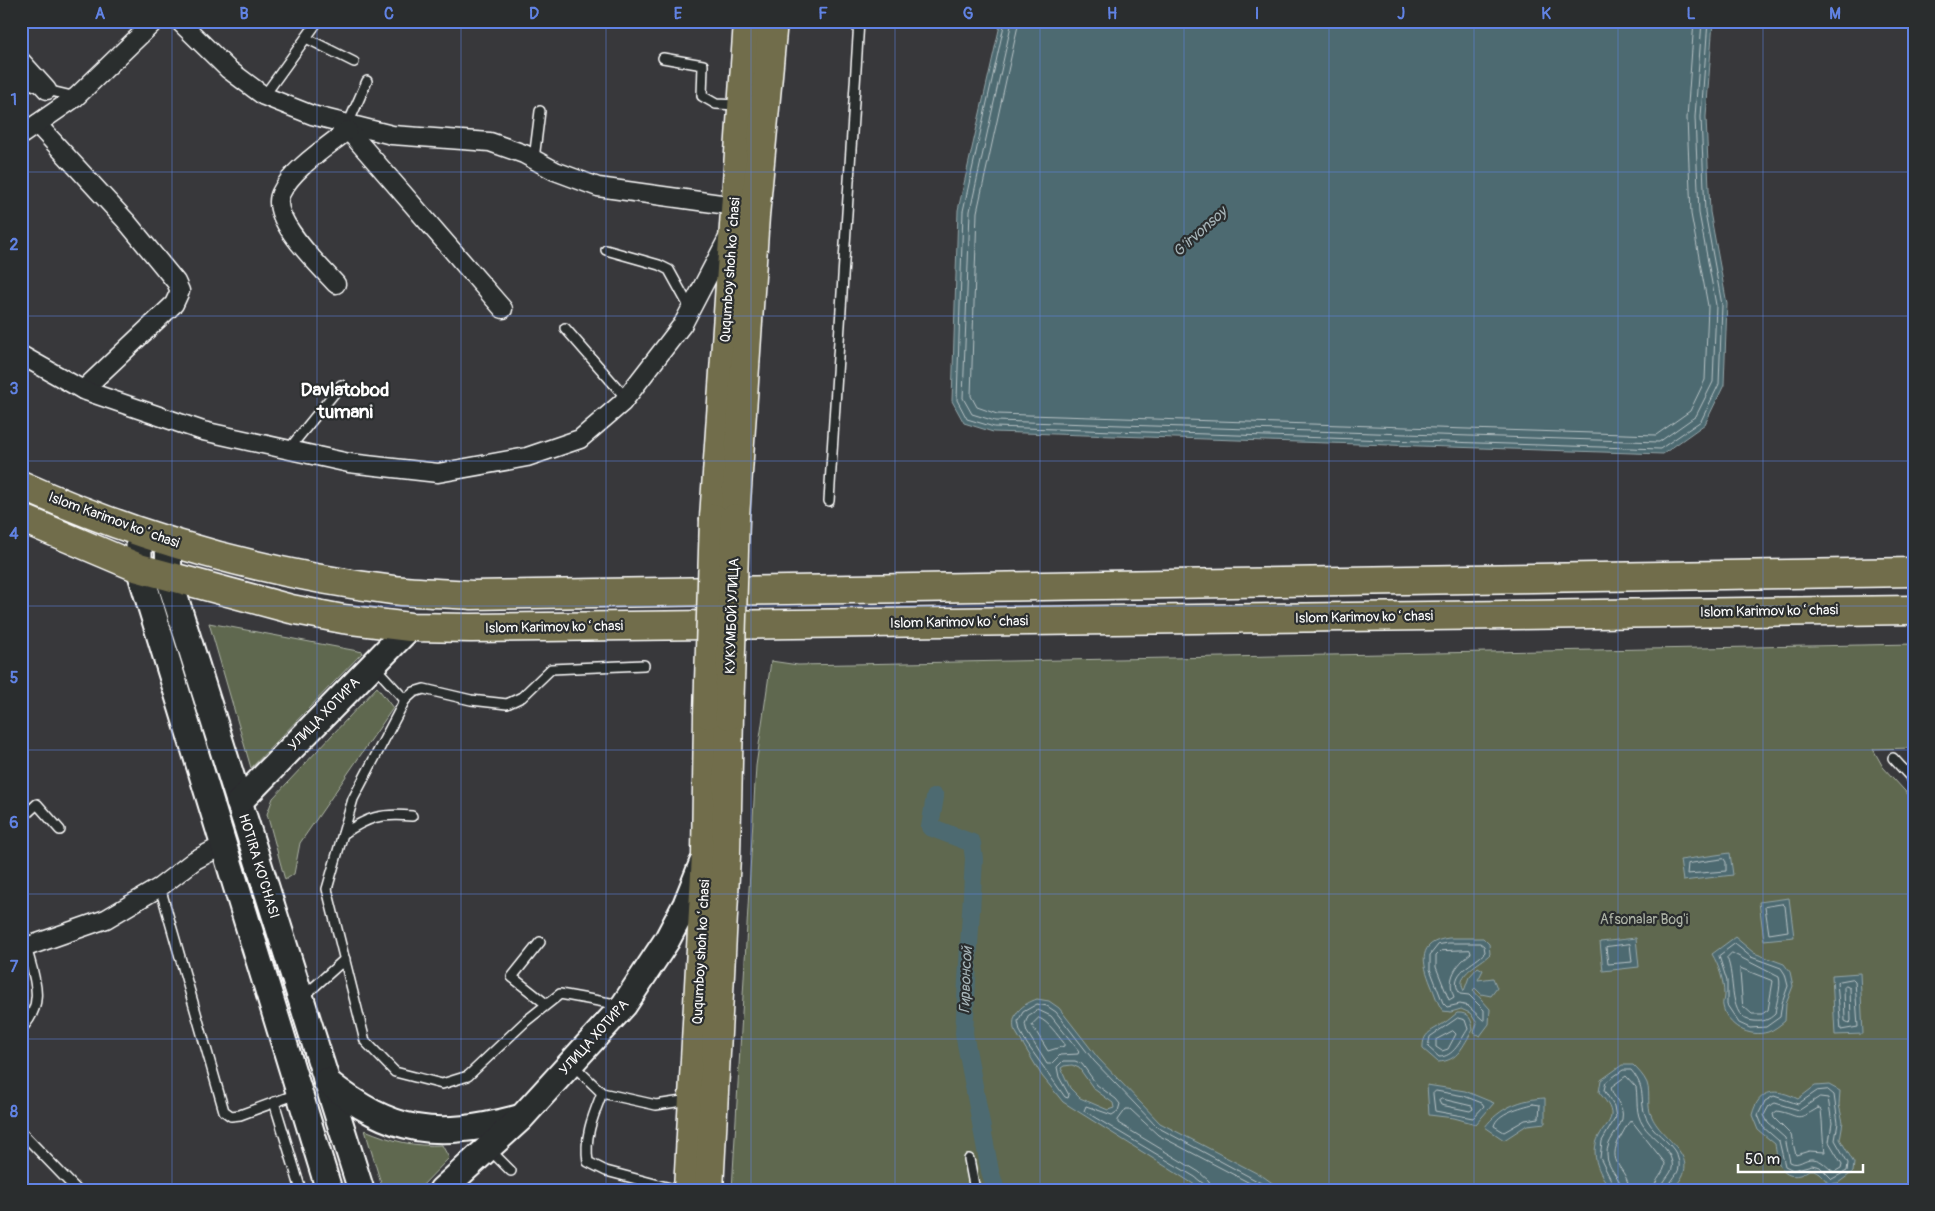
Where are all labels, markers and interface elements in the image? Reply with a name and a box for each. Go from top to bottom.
text: A [95,4,106,24]
text: B [239,4,249,24]
text: C [384,4,394,24]
text: D [529,4,539,24]
text: E [674,4,683,24]
text: F [818,4,828,24]
text: G [963,4,974,24]
text: H [1107,4,1117,24]
text: I [1255,4,1259,24]
text: J [1397,4,1405,24]
text: K [1541,4,1551,24]
text: L [1686,4,1696,24]
text: M [1829,4,1841,24]
text: 1 [11,90,17,110]
street label: Ququmboy shoh koʻchasi [716,196,744,343]
water label: G‘irvonsoy [1169,201,1233,261]
text: 2 [10,235,19,255]
district label: Davlatobod tumani [301,378,389,424]
text: 3 [10,379,19,399]
street label: Islom Karimov koʻchasi [46,488,182,552]
text: 4 [9,524,19,544]
street label: КУКУМБОЙ УЛИЦА [721,558,743,674]
street label: Islom Karimov koʻchasi [1700,601,1839,621]
street label: Islom Karimov koʻchasi [1295,607,1434,627]
street label: Islom Karimov koʻchasi [890,612,1029,632]
street label: Islom Karimov koʻchasi [485,617,624,637]
text: 5 [10,668,19,688]
street label: УЛИЦА ХОТИРА [285,674,363,754]
street label: HOTIRA KO'CHASI [235,812,283,920]
text: 6 [9,813,19,833]
street label: Ququmboy shoh koʻchasi [689,879,713,1025]
park label: Afsonalar Bog'i [1600,911,1689,928]
water label: Гирвонсой [955,945,977,1014]
text: 7 [10,957,19,977]
street label: УЛИЦА ХОТИРА [556,996,632,1078]
text: 8 [10,1102,18,1122]
scale bar [1738,1141,1862,1173]
text: 50 m [1745,1150,1780,1169]

